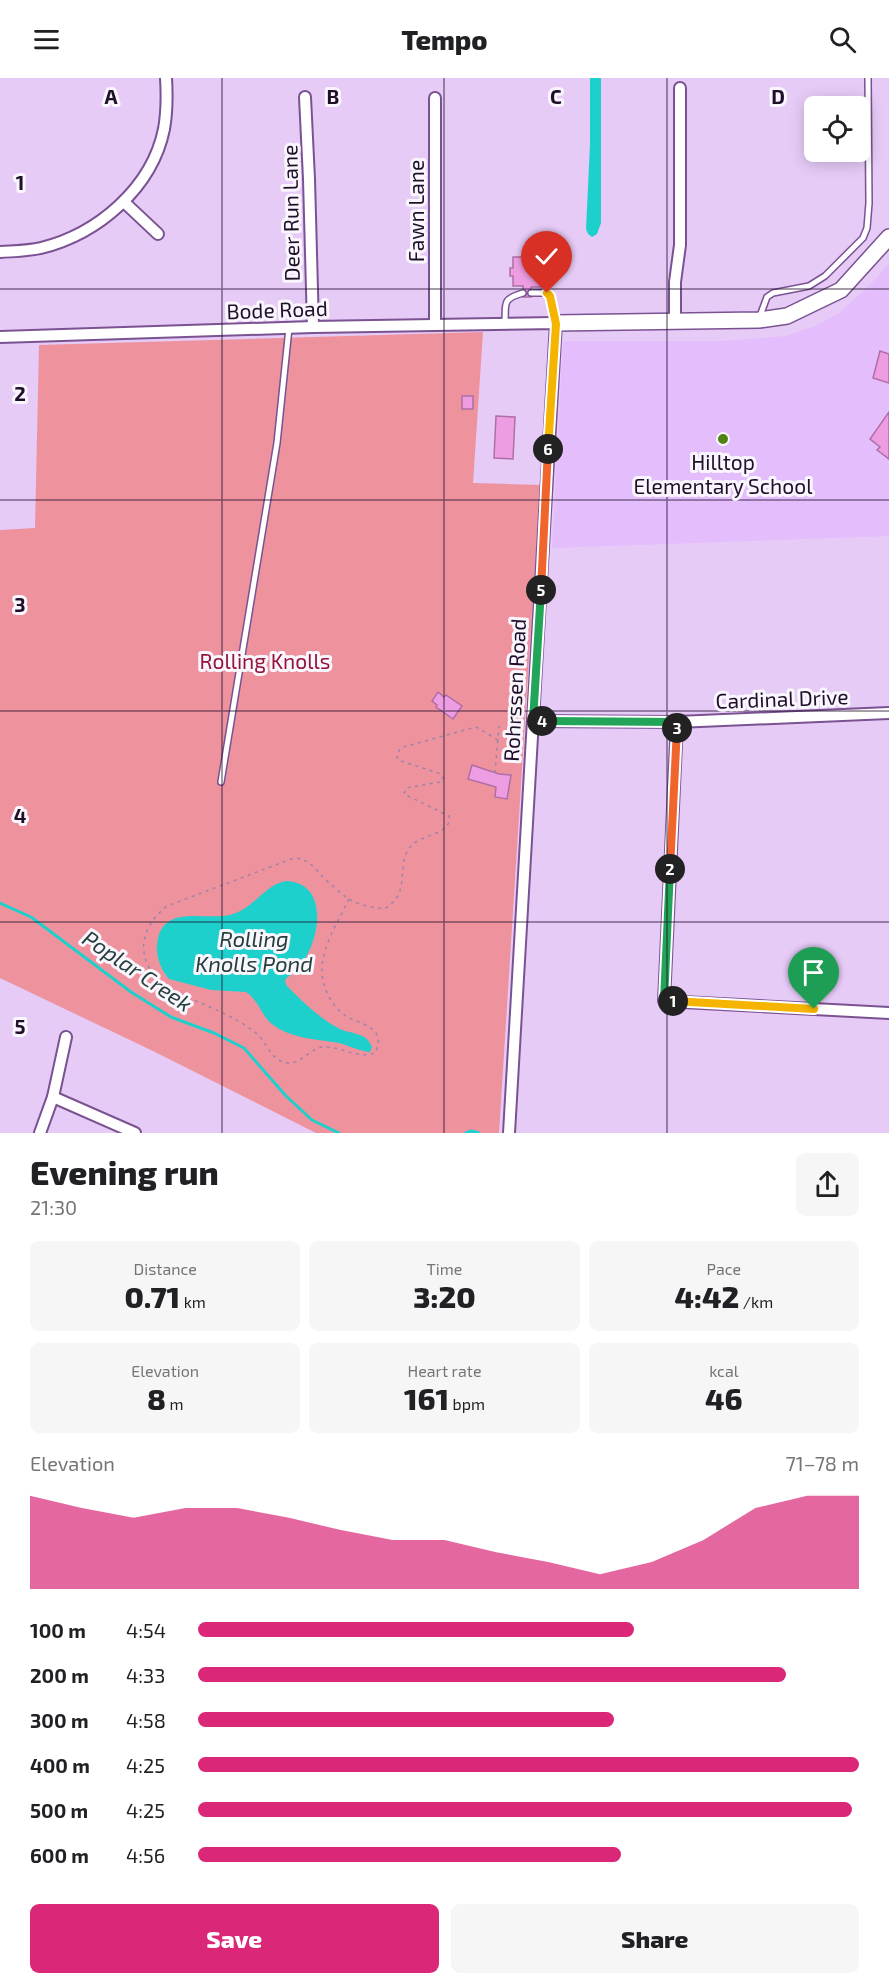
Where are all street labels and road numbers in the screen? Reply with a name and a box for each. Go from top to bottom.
street label: Deer Run Lane [276,144,304,282]
street label: Fawn Lane [403,160,428,262]
street label: Bode Road [226,295,328,323]
street label: Rohrssen Road [498,618,530,762]
street label: Cardinal Drive [715,683,849,713]

